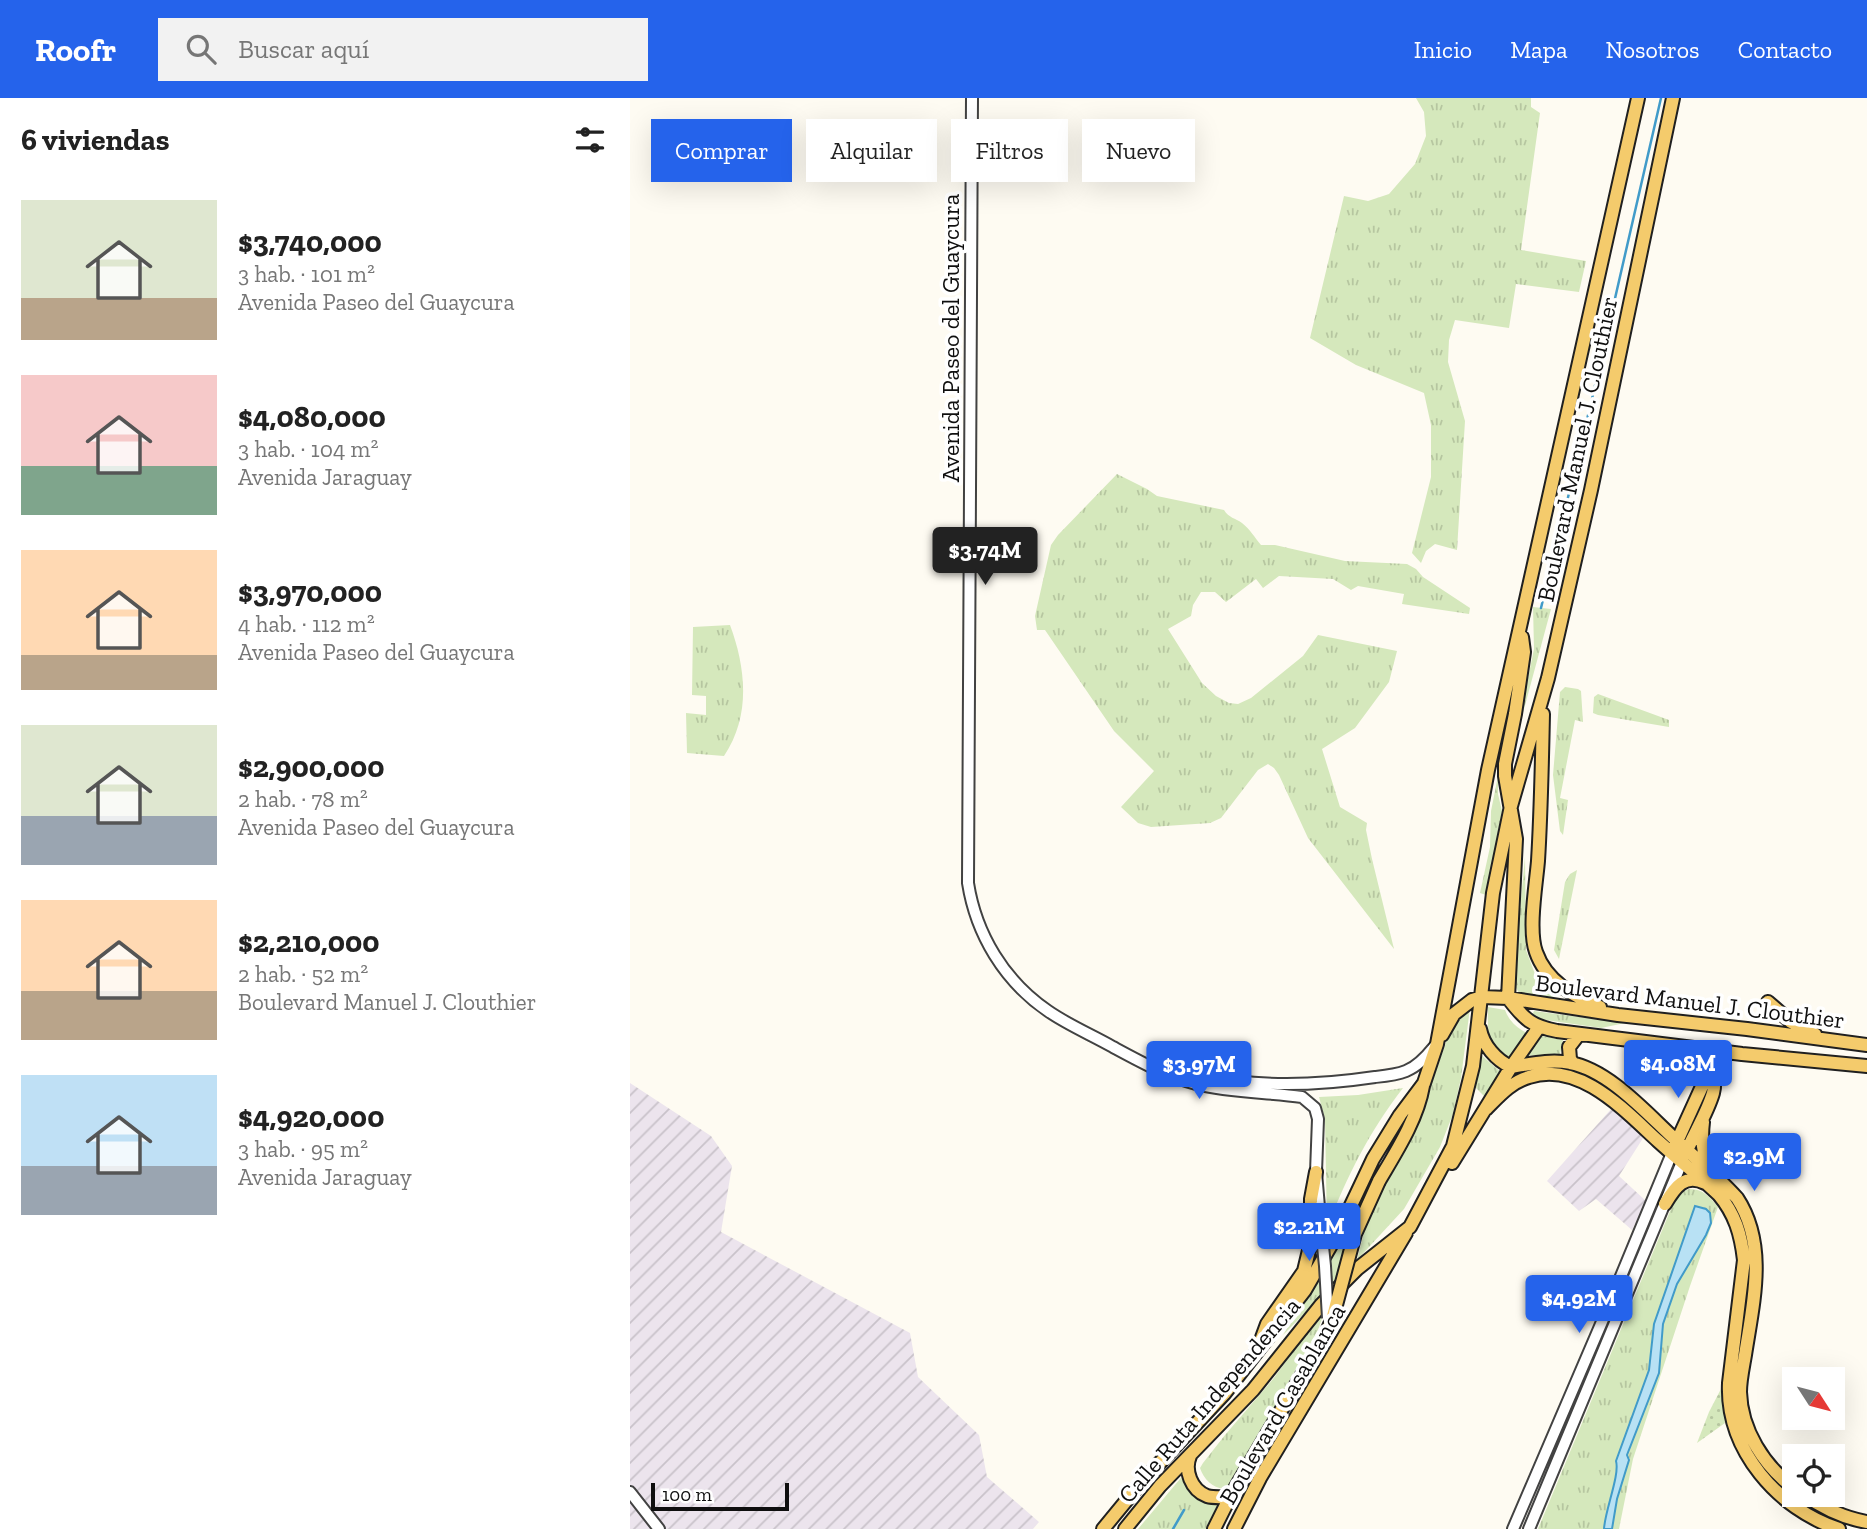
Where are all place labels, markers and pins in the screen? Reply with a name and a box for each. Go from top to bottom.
pin: $3.74M [928,528,1042,587]
pin: $4.08M [1621,1040,1735,1100]
pin: $3.97M [1142,1042,1256,1101]
pin: $2.9M [1705,1134,1803,1193]
pin: $2.21M [1252,1204,1366,1263]
pin: $4.92M [1522,1276,1636,1335]

